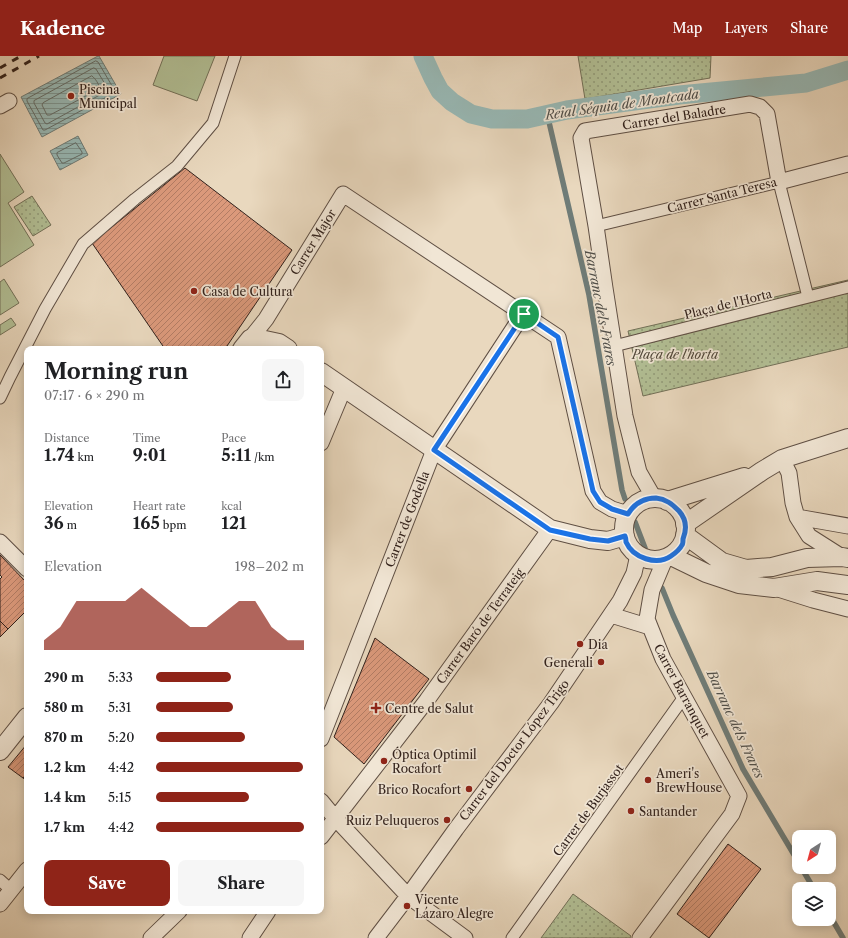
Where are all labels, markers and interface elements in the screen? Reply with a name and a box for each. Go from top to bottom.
text: Kadence [20,17,105,40]
text: Map [672,19,702,37]
text: Layers [724,19,768,37]
text: Share [790,19,828,37]
place label: Piscina Municipal [79,82,137,111]
water label: Reial Séquia de Montcada [543,85,700,123]
marker: Piscina Municipal [66,91,76,101]
street label: Carrer del Baladre [621,101,727,133]
street label: Carrer Santa Teresa [666,174,779,216]
street label: Carrer Major [287,206,339,278]
water label: Barranc dels Frares [582,248,620,368]
place label: Casa de Cultura [202,284,293,299]
marker: Casa de Cultura [189,286,199,296]
street label: Plaça de l'Horta [683,286,774,322]
pin [507,297,541,331]
icon: arrive [513,303,535,325]
park label: Plaça de l'horta [631,347,718,362]
text: Morning run [44,358,188,385]
button: share [262,359,304,401]
text: 07:17 · 6 × 290 m [44,387,145,403]
text: Distance [44,431,90,445]
text: Time [133,431,160,445]
text: Pace [221,431,246,445]
text: 1.74 [44,445,75,465]
text: 9:01 [133,445,166,465]
text: 5:11 [221,445,251,465]
text: km [75,450,94,464]
text: /km [251,450,275,464]
street label: Carrer de Godella [382,468,433,569]
text: Elevation [44,499,93,513]
text: Heart rate [133,499,186,513]
text: kcal [221,499,242,513]
text: 36 [44,513,64,533]
text: 165 [133,513,160,533]
text: 121 [221,513,247,533]
text: m [64,518,77,532]
text: bpm [160,518,186,532]
text: Elevation [44,558,102,574]
text: 198–202 m [235,558,304,574]
street label: Carrer Baró de Terrateig [433,565,527,687]
place label: Dia [588,637,608,652]
marker: Dia [575,639,585,649]
street label: Carrer Barranquet [651,641,713,741]
place label: Generali [544,655,593,670]
marker: Generali [596,657,606,667]
water label: Barranc dels Frares [703,666,768,781]
text: 290 m [44,669,84,685]
text: 5:33 [108,669,133,685]
street label: Carrer del Doctor López Trigo [456,676,572,824]
text: 580 m [44,699,84,715]
text: 5:31 [108,699,131,715]
place label: Centre de Salut [385,701,474,716]
marker: Centre de Salut [370,702,382,714]
text: 870 m [44,729,83,745]
text: 5:20 [108,729,134,745]
place label: Óptica Optimil Rocafort [392,746,477,776]
marker: Óptica Optimil Rocafort [379,756,389,766]
text: 1.2 km [44,759,86,775]
text: 4:42 [108,759,134,775]
street label: Carrer de Burjassot [550,760,627,859]
place label: Ameri's BrewHouse [655,766,722,795]
marker: Ameri's BrewHouse [643,775,653,785]
place label: Brico Rocafort [378,782,462,797]
marker: Brico Rocafort [464,784,474,794]
text: 1.4 km [44,789,86,805]
text: 5:15 [108,789,131,805]
place label: Santander [639,804,697,819]
marker: Santander [626,806,636,816]
place label: Ruiz Peluqueros [346,813,439,828]
marker: Ruiz Peluqueros [442,815,452,825]
text: 1.7 km [44,819,85,835]
text: 4:42 [108,819,134,835]
north arrow [792,830,836,874]
map controls [792,830,836,926]
button: Save [44,860,170,906]
button: Share [178,860,304,906]
button: layers [792,882,836,926]
place label: Vicente Lázaro Alegre [414,892,494,921]
marker: Vicente Lázaro Alegre [402,901,412,911]

